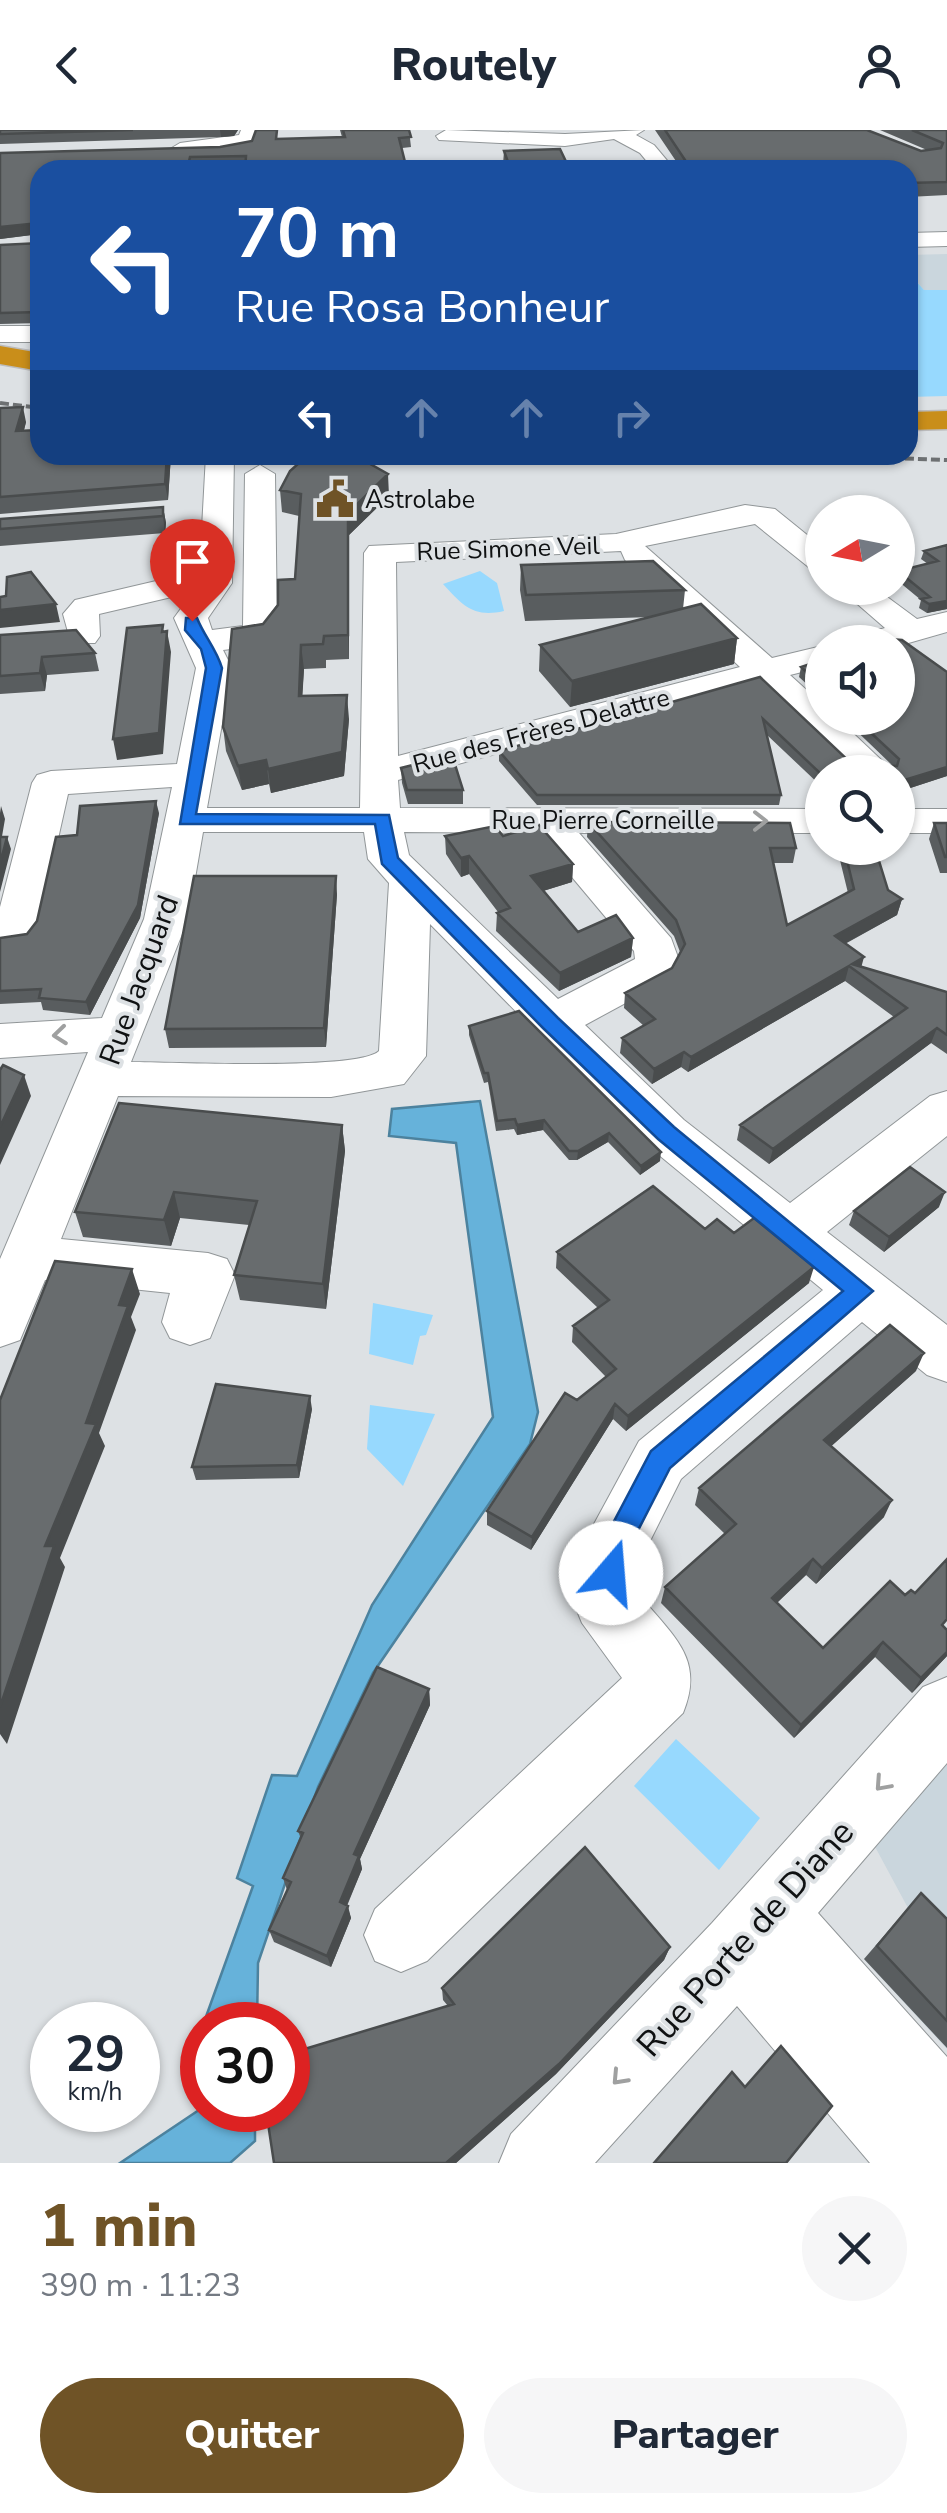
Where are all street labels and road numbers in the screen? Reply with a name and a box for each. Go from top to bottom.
street label: Rue Simone Veil [416,529,601,569]
street label: Rue des Frères Delattre [409,680,673,782]
street label: Rue Pierre Corneille [492,804,714,838]
street label: Rue Jacquard [90,890,189,1071]
street label: Rue Porte de Diane [626,1810,864,2067]

